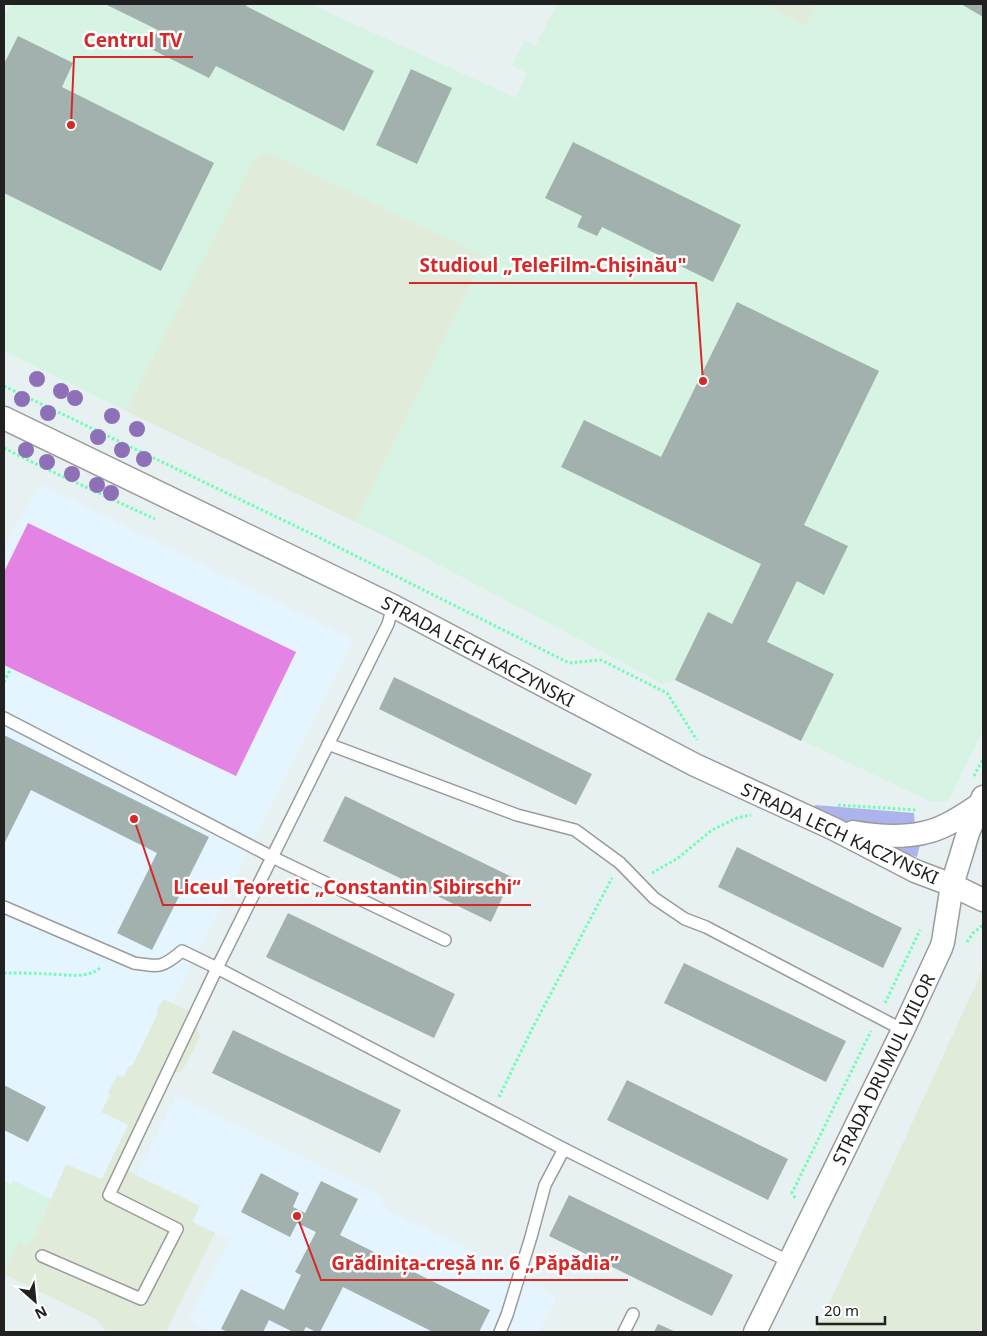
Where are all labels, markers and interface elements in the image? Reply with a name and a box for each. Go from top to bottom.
callout: Centrul TV [74,23,193,57]
text: Centrul TV [84,27,183,53]
callout: Studioul „TeleFilm-Chișinău" [409,249,696,283]
text: Studioul „TeleFilm-Chișinău" [420,252,687,278]
street label: STRADA LECH KACZYNSKI [377,590,579,712]
street label: STRADA LECH KACZYNSKI [737,777,943,889]
callout: Liceul Teoretic „Constantin Sibirschi“ [163,871,531,905]
text: Liceul Teoretic „Constantin Sibirschi“ [173,874,521,900]
street label: STRADA DRUMUL VIILOR [826,969,940,1169]
callout: Grădinița-creșă nr. 6 „Păpădia” [321,1246,628,1280]
text: Grădinița-creșă nr. 6 „Păpădia” [331,1250,619,1276]
north arrow [10,1276,60,1326]
scale bar [817,1294,884,1326]
text: 20 m [824,1300,859,1320]
text: N [32,1302,51,1324]

